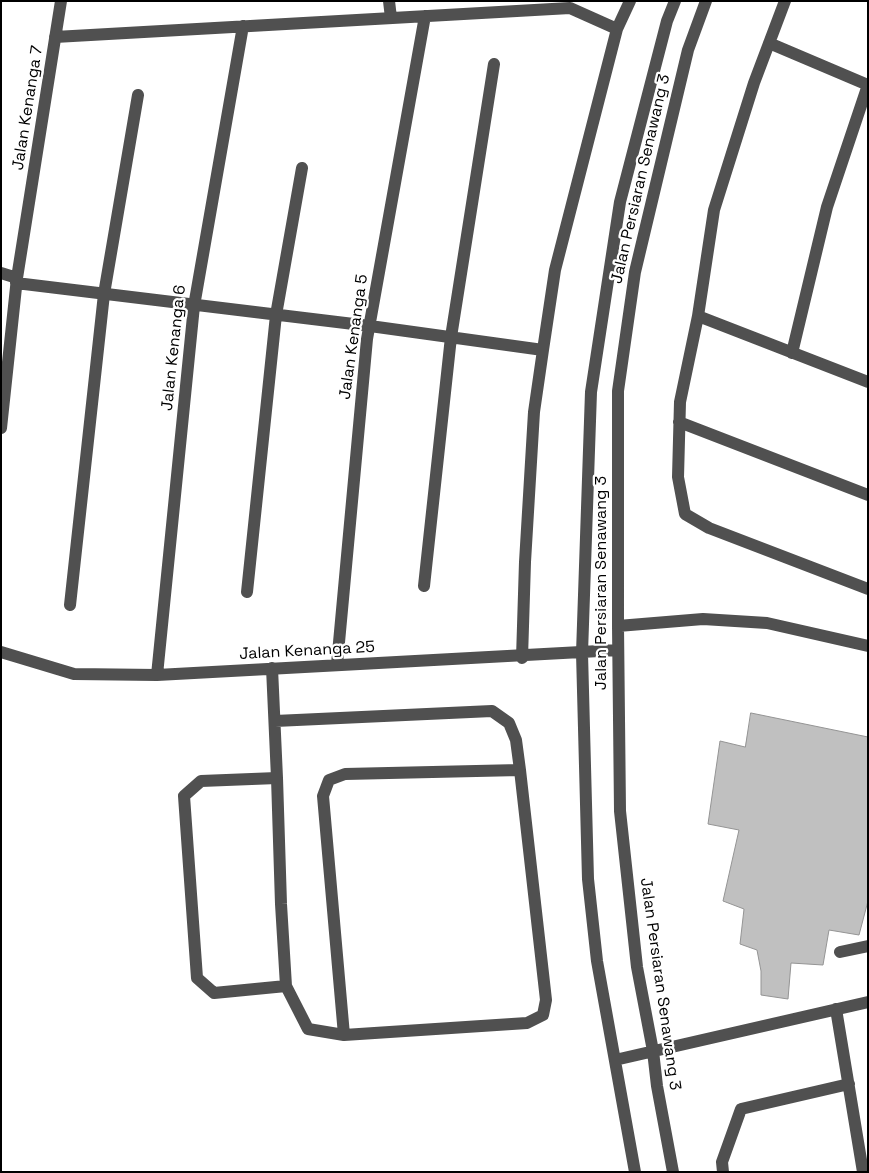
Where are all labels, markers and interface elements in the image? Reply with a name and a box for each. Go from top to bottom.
street label: Jalan Kenanga 7 [9,44,47,172]
street label: Jalan Persiaran Senawang 3 [608,72,674,286]
street label: Jalan Kenanga 5 [336,273,372,401]
street label: Jalan Kenanga 6 [158,284,190,412]
street label: Jalan Persiaran Senawang 3 [592,476,612,690]
street label: Jalan Kenanga 25 [239,638,375,664]
street label: Jalan Persiaran Senawang 3 [636,877,684,1091]

